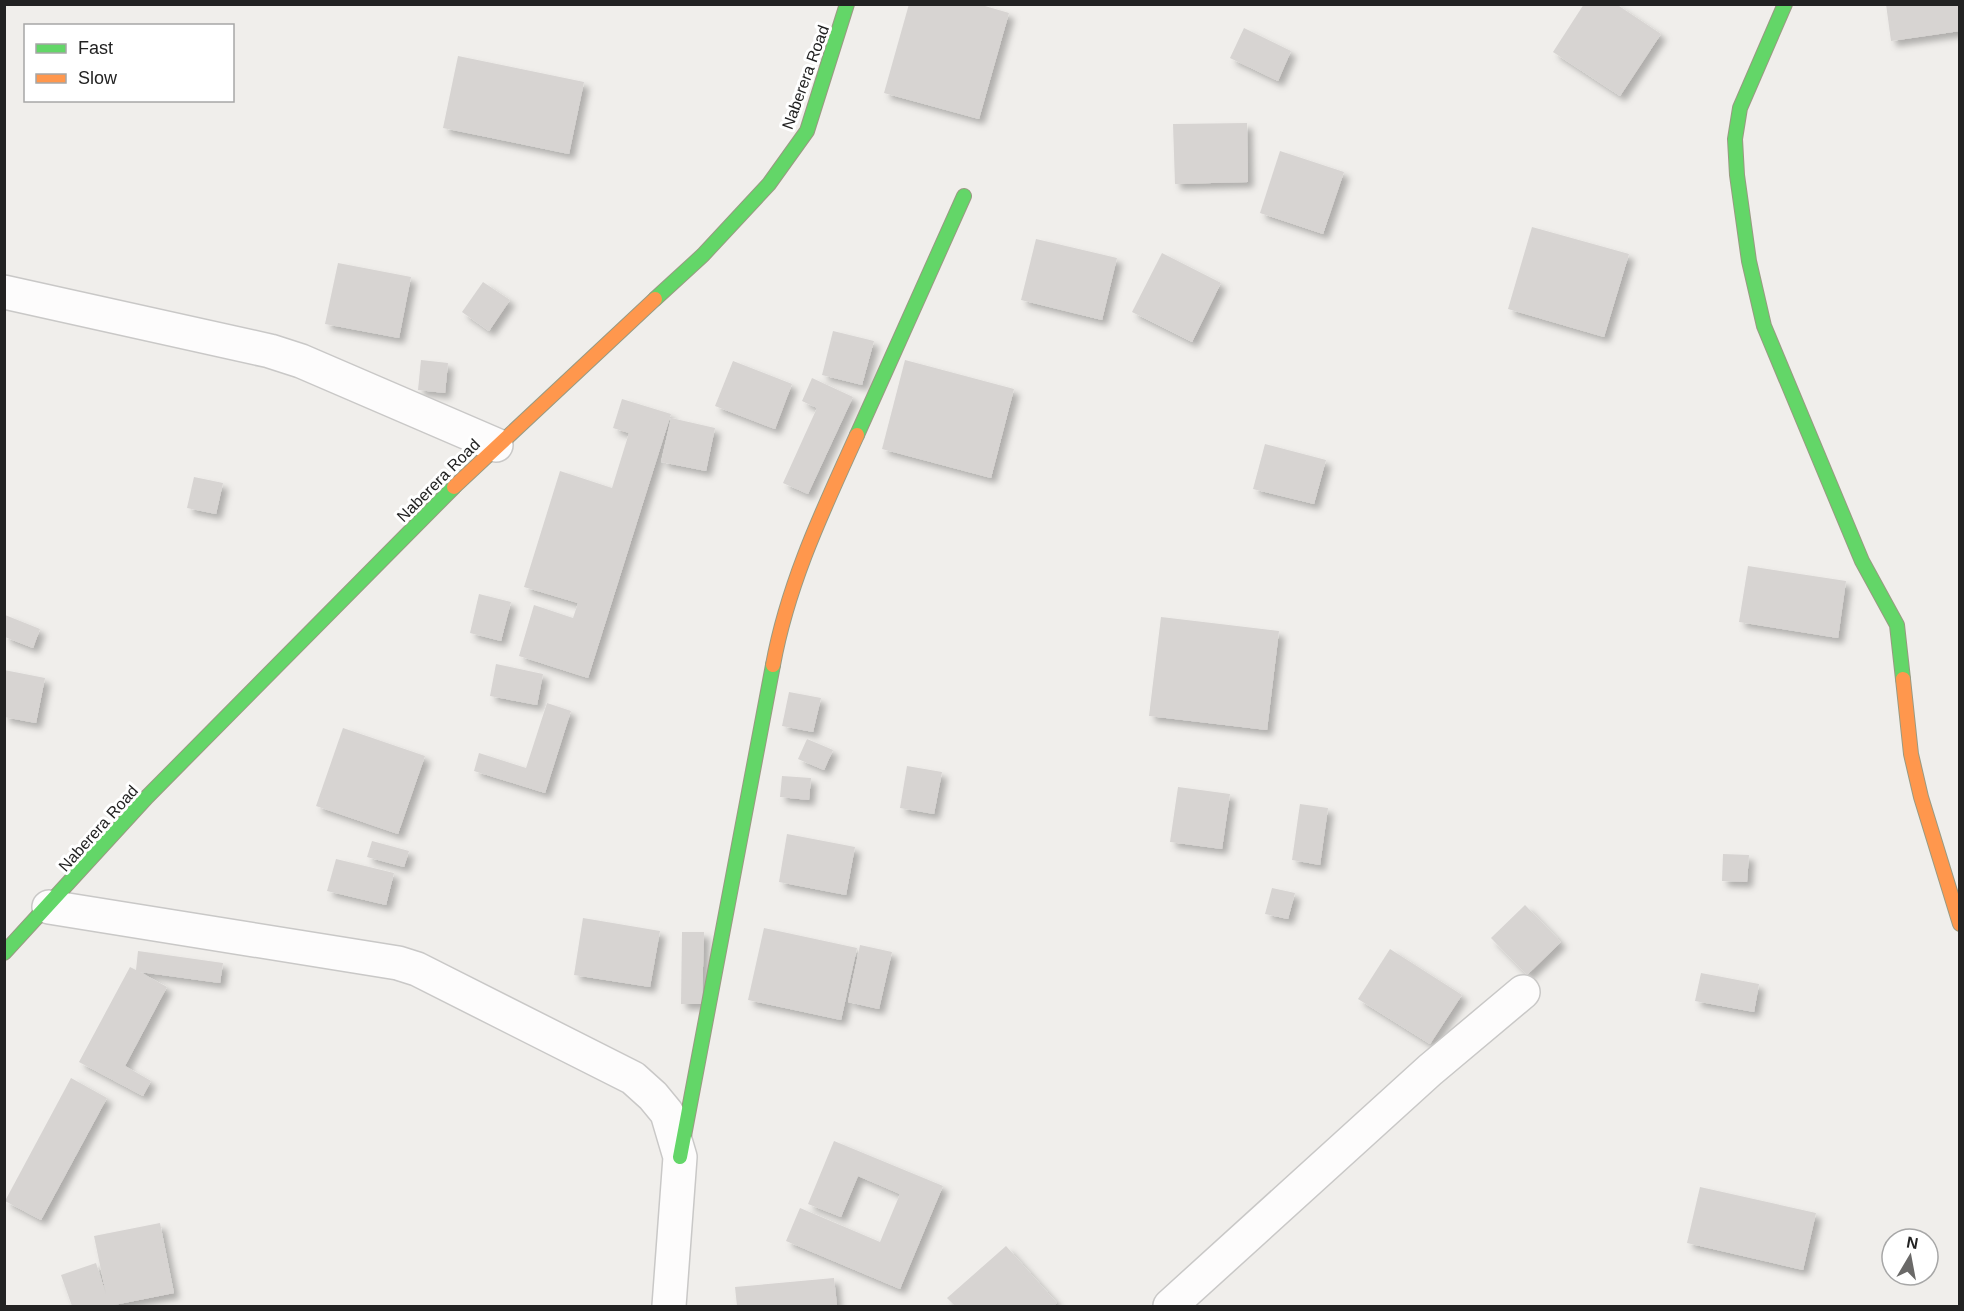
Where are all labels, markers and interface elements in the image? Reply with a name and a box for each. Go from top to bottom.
street label: Naberera Road [779,23,832,131]
legend [24,24,234,102]
text: Fast [78,38,113,58]
text: Slow [78,68,118,88]
street label: Naberera Road [394,436,483,525]
street label: Naberera Road [55,782,141,875]
north arrow [1880,1227,1940,1287]
text: N [1905,1233,1920,1252]

